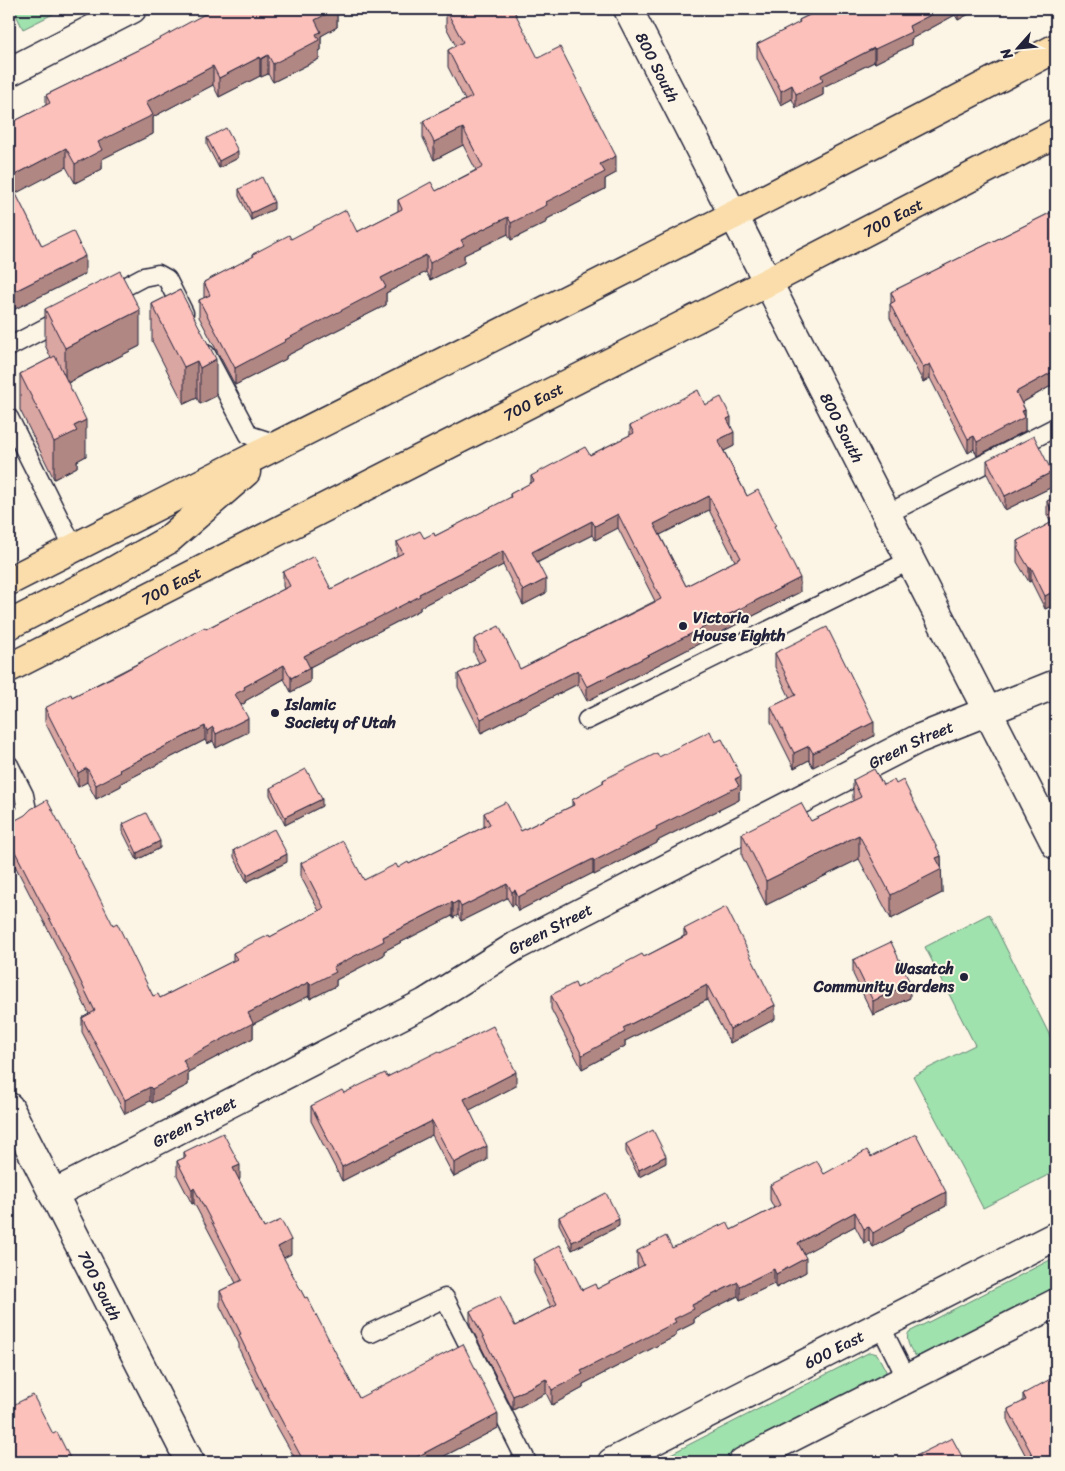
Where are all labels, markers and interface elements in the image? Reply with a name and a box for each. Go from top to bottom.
north arrow [992,22,1042,72]
street label: 800 South [627,27,687,108]
text: N [993,43,1021,65]
street label: 700 East [858,190,928,246]
street label: 700 East [498,374,569,430]
street label: 800 South [811,387,872,468]
street label: 700 East [136,558,207,614]
place label: Victoria House Eighth [692,603,786,650]
marker: Victoria House Eighth [677,620,689,632]
place label: Islamic Society of Utah [284,690,397,737]
marker: Islamic Society of Utah [269,707,281,719]
street label: Green Street [863,712,958,777]
street label: Green Street [502,895,598,963]
place label: Wasatch Community Gardens [813,954,955,1001]
marker: Wasatch Community Gardens [958,971,970,983]
street label: Green Street [147,1088,242,1156]
street label: 700 South [69,1245,130,1326]
street label: 600 East [799,1322,870,1377]

